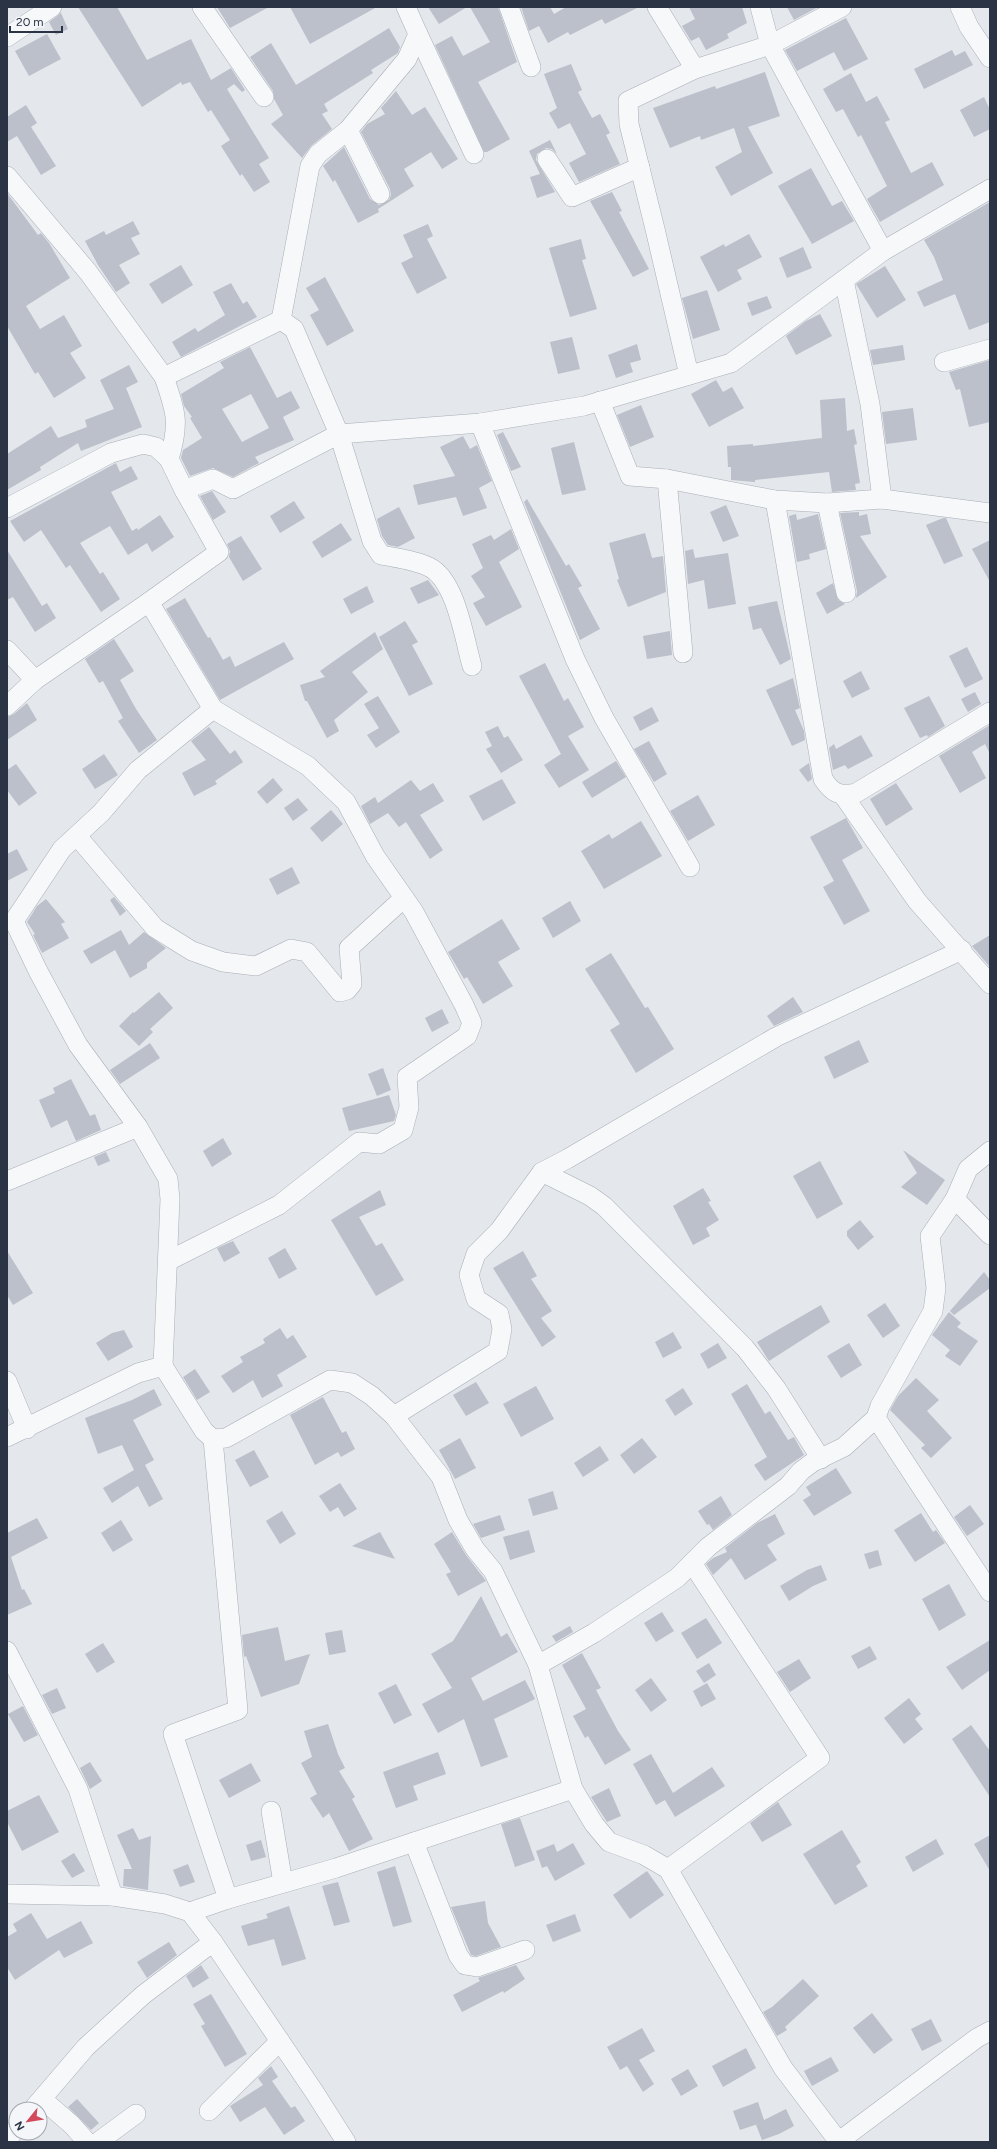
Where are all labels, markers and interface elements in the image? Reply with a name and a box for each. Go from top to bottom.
scale bar [10,8,62,34]
text: 20 m [16,15,44,29]
north arrow [8,2101,48,2141]
text: N [12,2119,28,2133]

